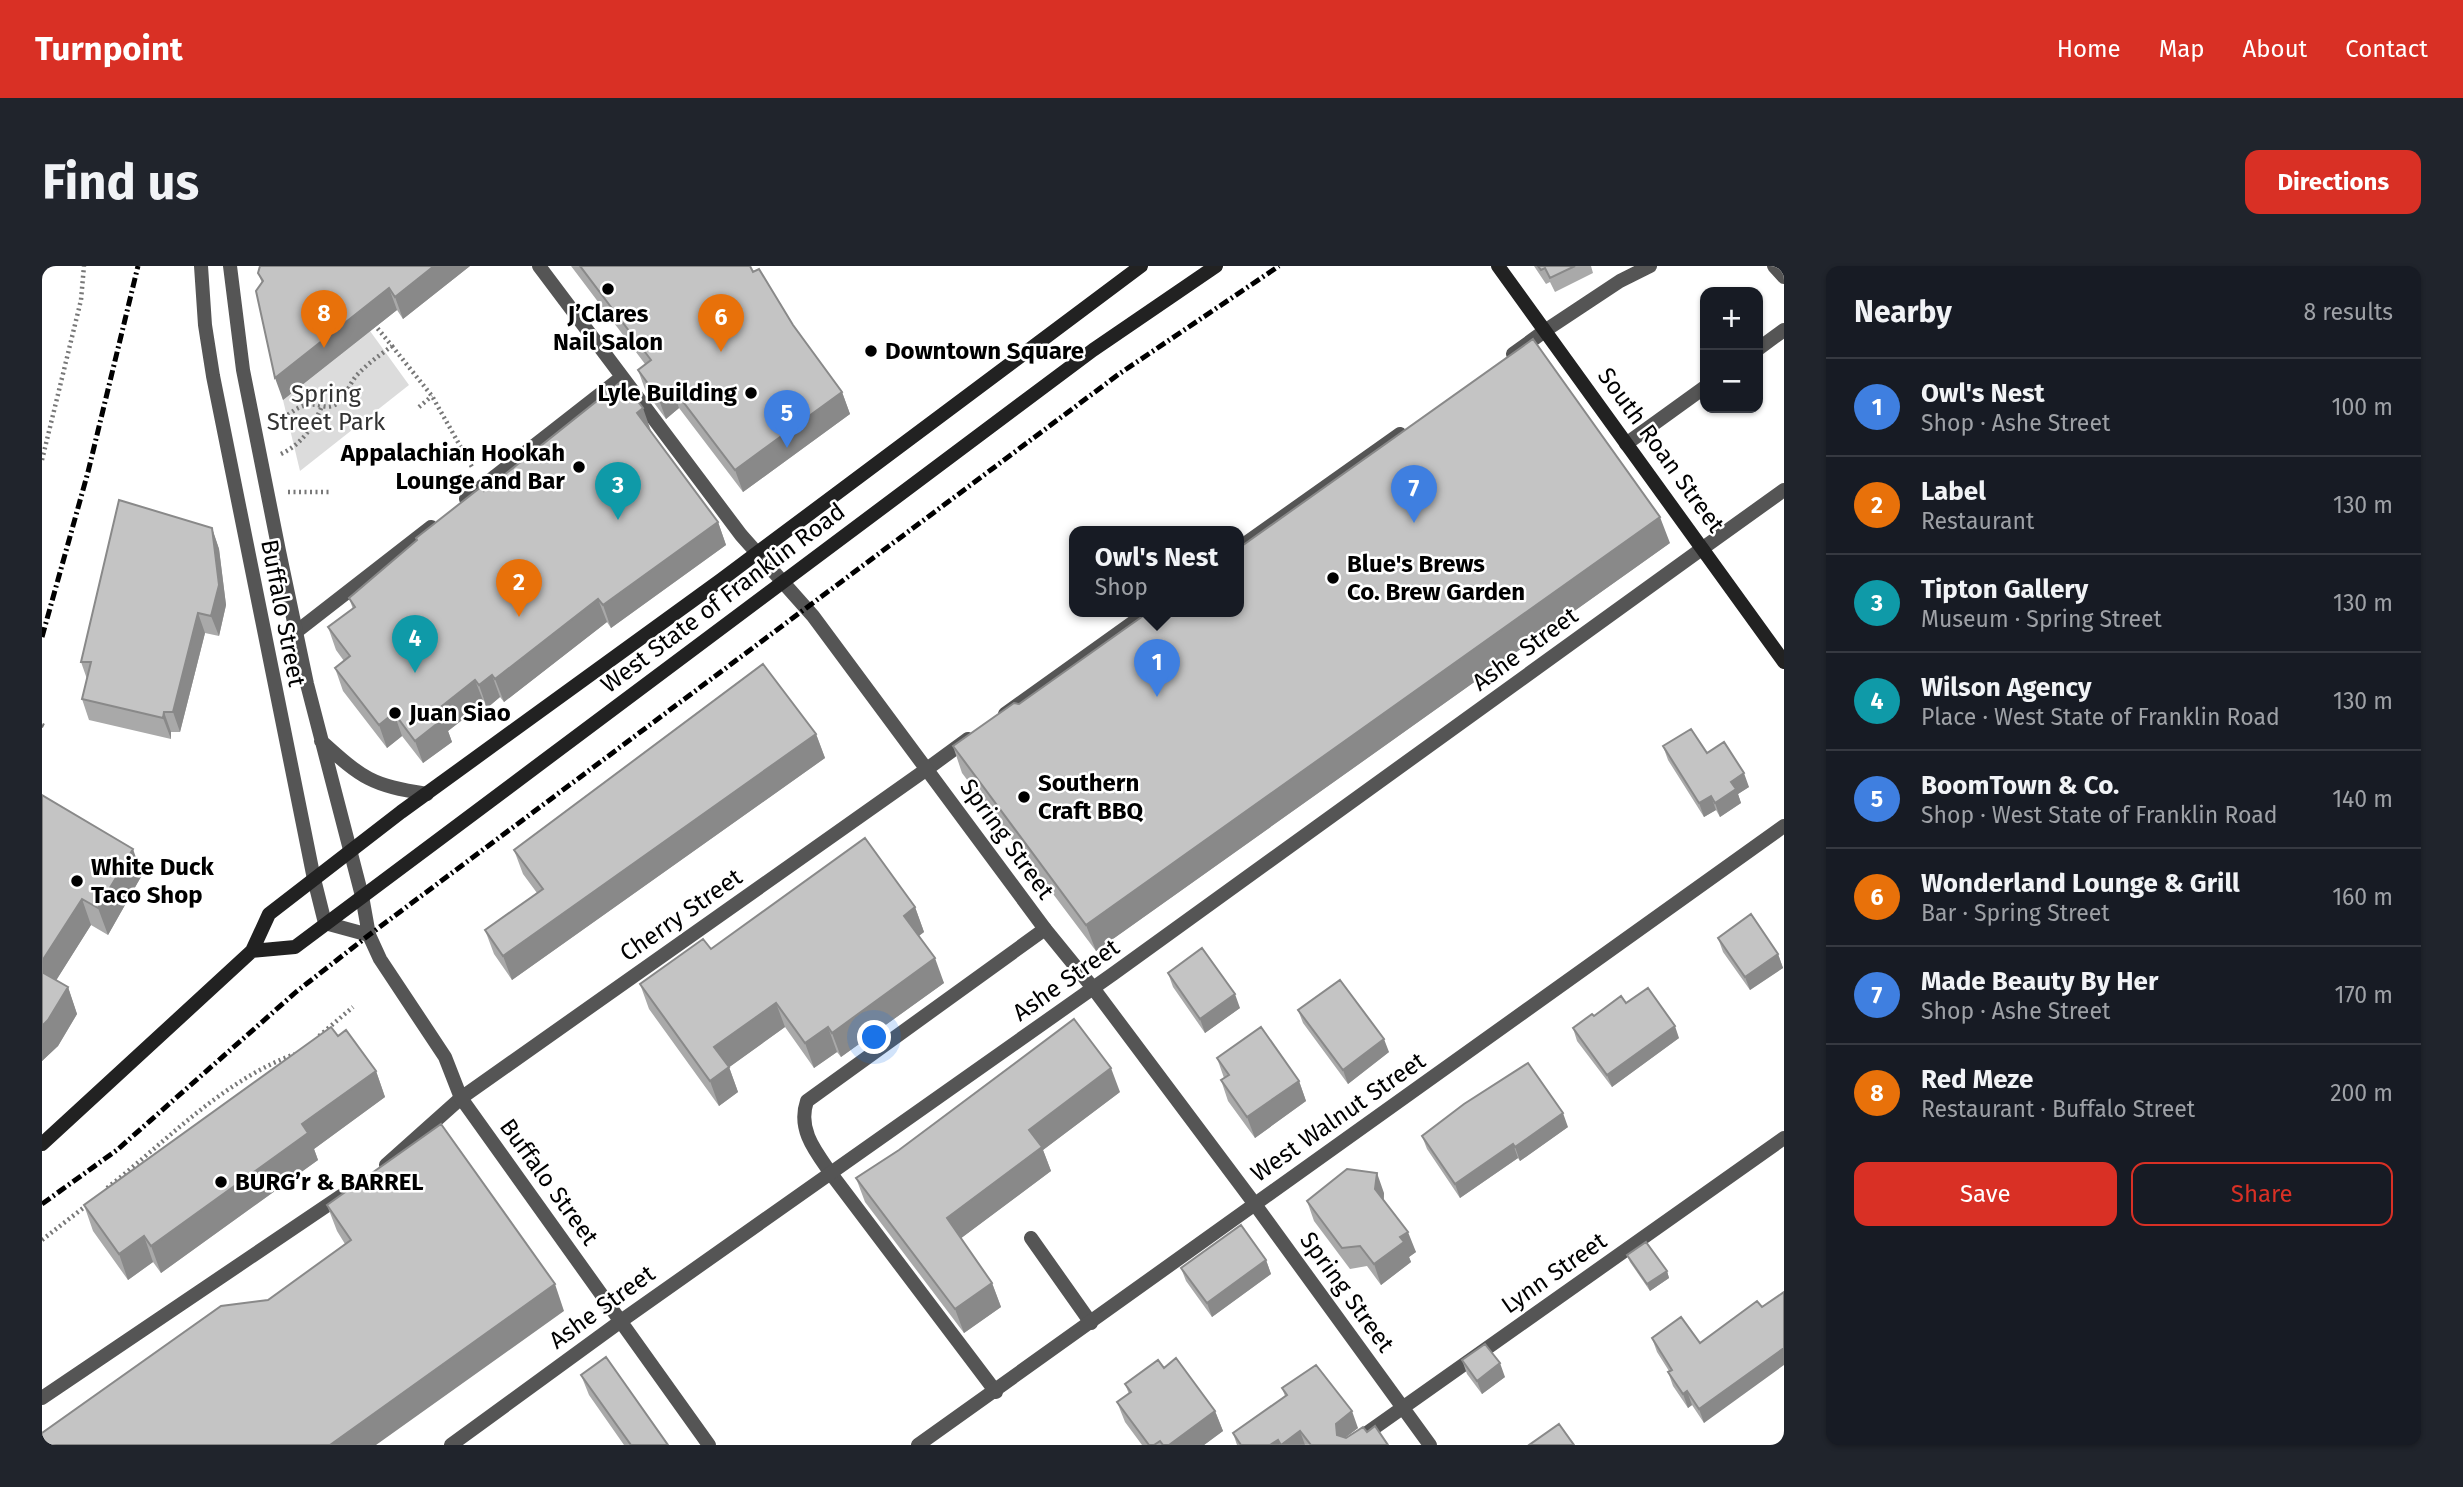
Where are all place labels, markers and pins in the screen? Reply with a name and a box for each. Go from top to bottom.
marker: J’Clares Nail Salon [600,281,616,297]
pin: 8 [301,290,347,348]
pin: 6 [698,294,744,352]
place label: J’Clares Nail Salon [553,300,663,356]
place label: Downtown Square [885,337,1084,365]
marker: Downtown Square [863,343,879,359]
place label: Lyle Building [598,379,738,407]
marker: Lyle Building [743,385,759,401]
pin: 5 [764,390,810,448]
place label: Appalachian Hookah Lounge and Bar [340,439,565,495]
marker: Appalachian Hookah Lounge and Bar [571,459,587,475]
pin: 3 [595,462,641,520]
pin: 7 [1391,465,1437,523]
place label: Blue's Brews Co. Brew Garden [1347,550,1525,606]
pin: 2 [496,559,542,617]
marker: Blue's Brews Co. Brew Garden [1325,570,1341,586]
pin: 4 [392,615,438,673]
pin: 1 [1134,639,1180,697]
place label: Juan Siao [408,699,511,727]
marker: Juan Siao [387,705,403,721]
place label: Southern Craft BBQ [1038,769,1144,825]
marker: Southern Craft BBQ [1016,789,1032,805]
place label: White Duck Taco Shop [91,853,215,909]
marker: White Duck Taco Shop [69,873,85,889]
place label: BURG’r & BARREL [235,1168,424,1196]
marker: BURG’r & BARREL [213,1174,229,1190]

